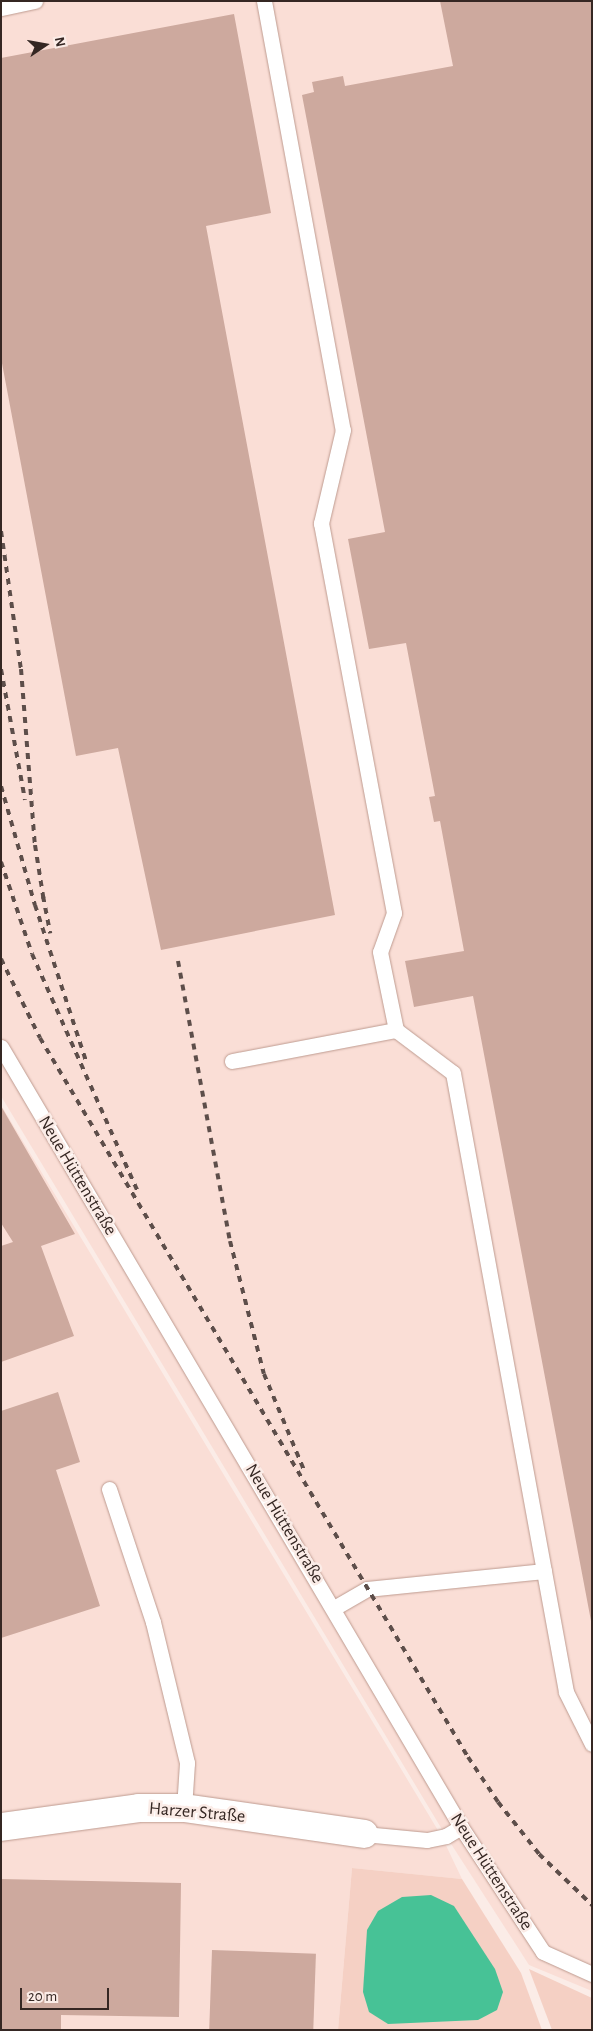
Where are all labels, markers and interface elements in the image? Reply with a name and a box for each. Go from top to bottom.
north arrow [20,20,70,70]
text: N [52,36,68,48]
street label: Neue Hüttenstraße [33,1112,121,1240]
street label: Neue Hüttenstraße [240,1460,328,1588]
street label: Harzer Straße [148,1798,246,1828]
street label: Neue Hüttenstraße [445,1809,537,1935]
scale bar [22,1978,111,2010]
text: 20 m [28,1989,57,2004]

